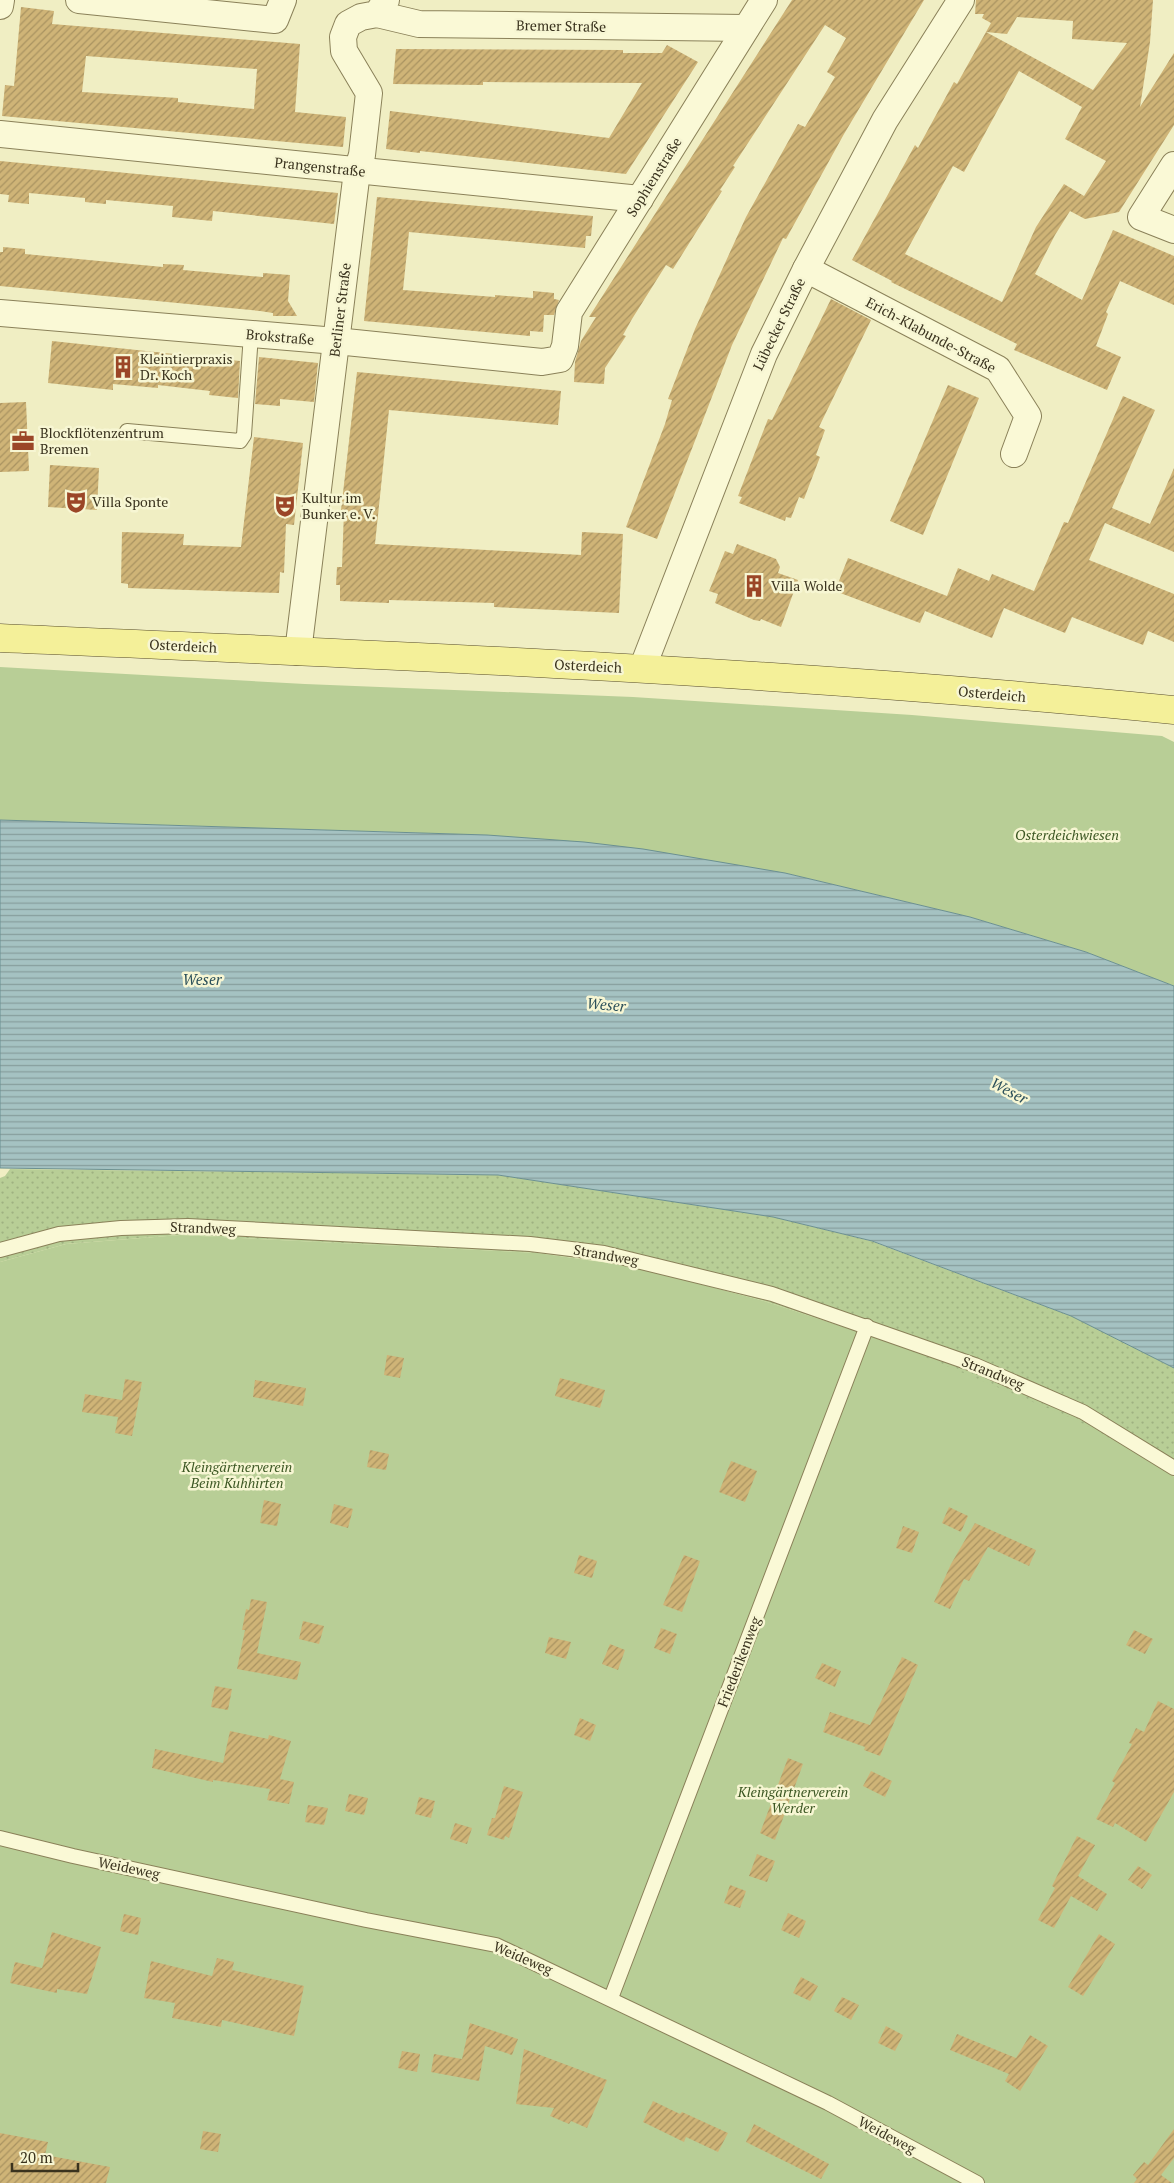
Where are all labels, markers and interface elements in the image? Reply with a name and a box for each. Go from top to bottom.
street label: Bremer Straße [516,15,606,36]
street label: Sophienstraße [622,133,686,220]
street label: Prangenstraße [274,152,367,181]
street label: Berliner Straße [324,262,355,358]
street label: Lübecker Straße [748,274,809,373]
street label: Erich-Klabunde-Straße [863,292,1000,377]
street label: Brokstraße [245,324,315,349]
place label: Kleintierpraxis Dr. Koch [140,349,233,384]
building icon: Kleintierpraxis Dr. Koch [110,354,136,380]
place label: Blockflötenzentrum Bremen [40,423,164,458]
office icon: Blockflötenzentrum Bremen [10,428,36,454]
place label: Kultur im Bunker e. V. [302,488,376,523]
theatre icon: Villa Sponte [63,489,89,515]
place label: Villa Sponte [92,492,168,511]
theatre icon: Kultur im Bunker e. V. [272,493,298,519]
building icon: Villa Wolde [741,573,767,599]
place label: Villa Wolde [771,576,843,595]
street label: Osterdeich [149,634,217,657]
street label: Osterdeich [554,654,622,677]
street label: Osterdeich [957,681,1027,706]
park label: Osterdeichwiesen [1015,825,1119,844]
water label: Weser [183,969,223,989]
water label: Weser [586,992,628,1016]
water label: Weser [988,1072,1032,1109]
street label: Strandweg [170,1217,237,1238]
street label: Strandweg [572,1239,641,1270]
street label: Strandweg [959,1351,1028,1394]
park label: Kleingärtnerverein Beim Kuhhirten [181,1457,292,1492]
street label: Friederikenweg [713,1613,765,1710]
park label: Kleingärtnerverein Werder [737,1782,848,1817]
street label: Weideweg [96,1852,162,1883]
street label: Weideweg [491,1937,556,1979]
street label: Weideweg [855,2111,920,2158]
scale bar [12,2140,79,2172]
text: 20 m [20,2147,53,2167]

